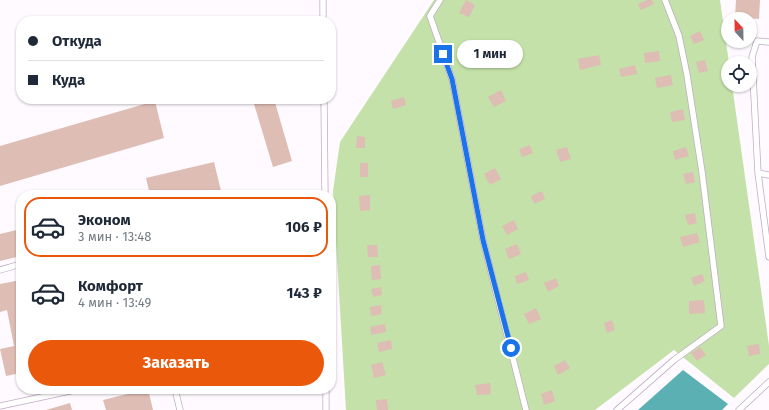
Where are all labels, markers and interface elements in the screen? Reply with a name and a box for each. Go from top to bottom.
north arrow [721,12,757,48]
map controls [721,12,757,92]
text: Откуда [52,32,102,50]
callout: 1 мин [457,40,523,68]
route end [434,45,452,63]
text: 1 мин [473,46,507,61]
button: locate [721,56,757,92]
text: Куда [52,71,85,89]
icon: car [30,209,66,245]
text: Эконом [78,211,131,229]
text: 106 ₽ [285,218,322,236]
text: 3 мин · 13:48 [78,229,151,244]
icon: car [30,275,66,311]
text: Комфорт [78,277,143,295]
text: 143 ₽ [287,284,322,302]
text: 4 мин · 13:49 [78,295,151,310]
route start [502,339,520,357]
button: Заказать [28,340,324,386]

